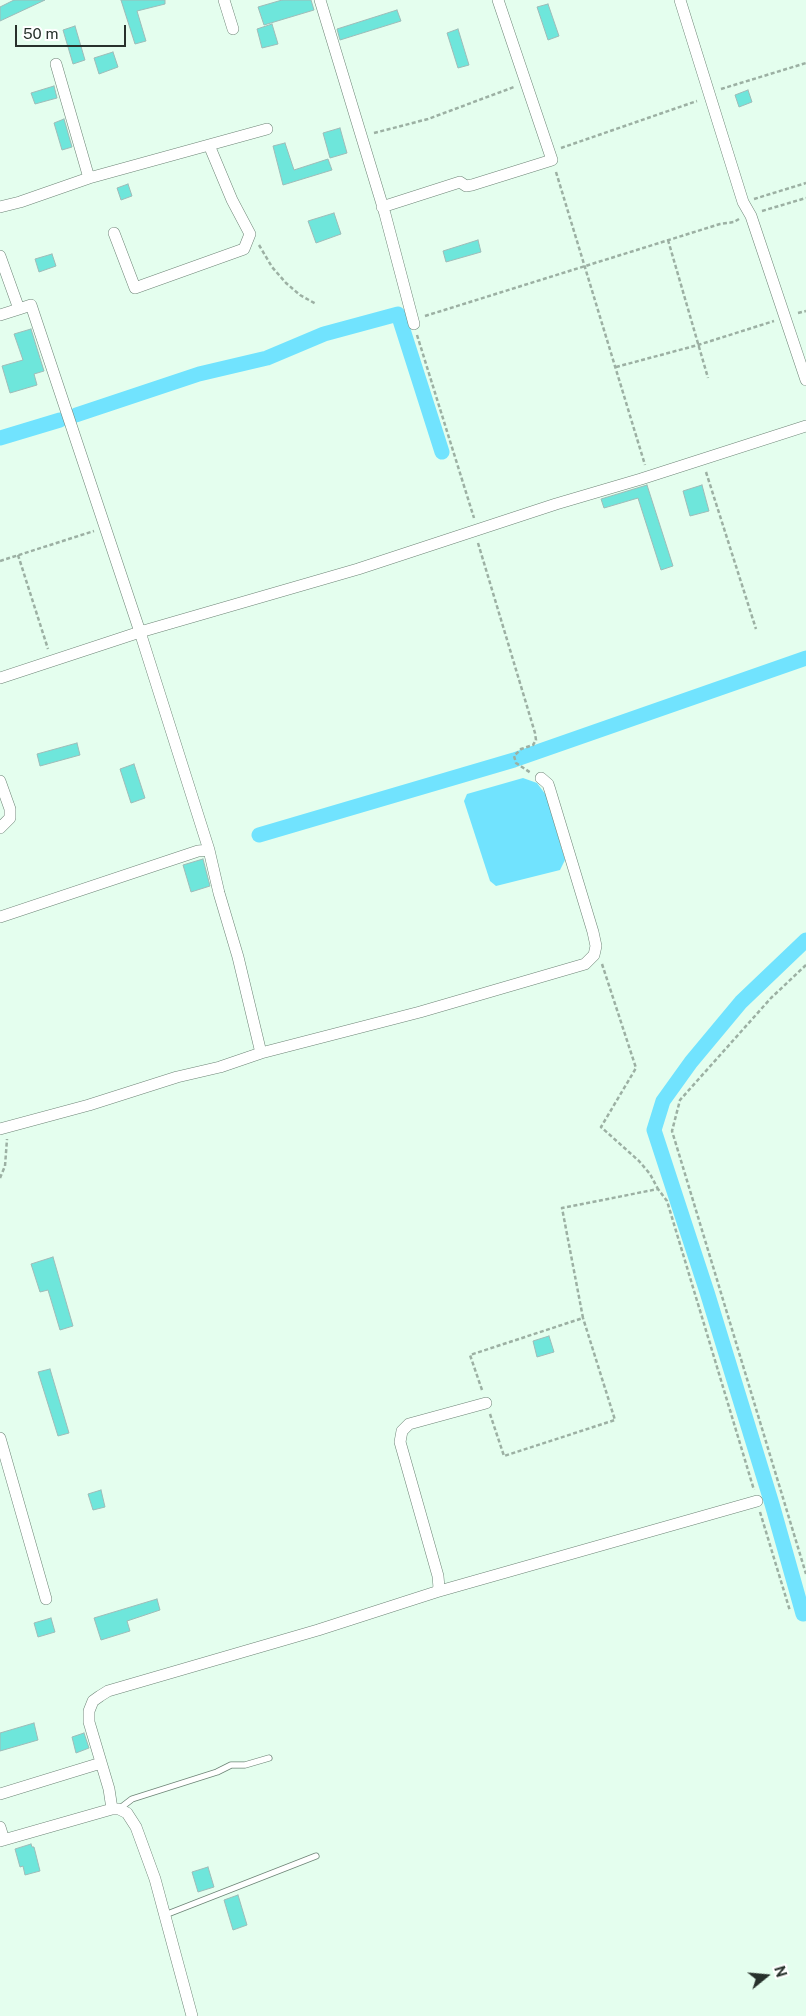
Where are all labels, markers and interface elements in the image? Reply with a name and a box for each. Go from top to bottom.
scale bar [18,15,129,47]
text: 50 m [23,25,58,42]
north arrow [741,1951,791,2001]
text: N [771,1964,790,1979]

